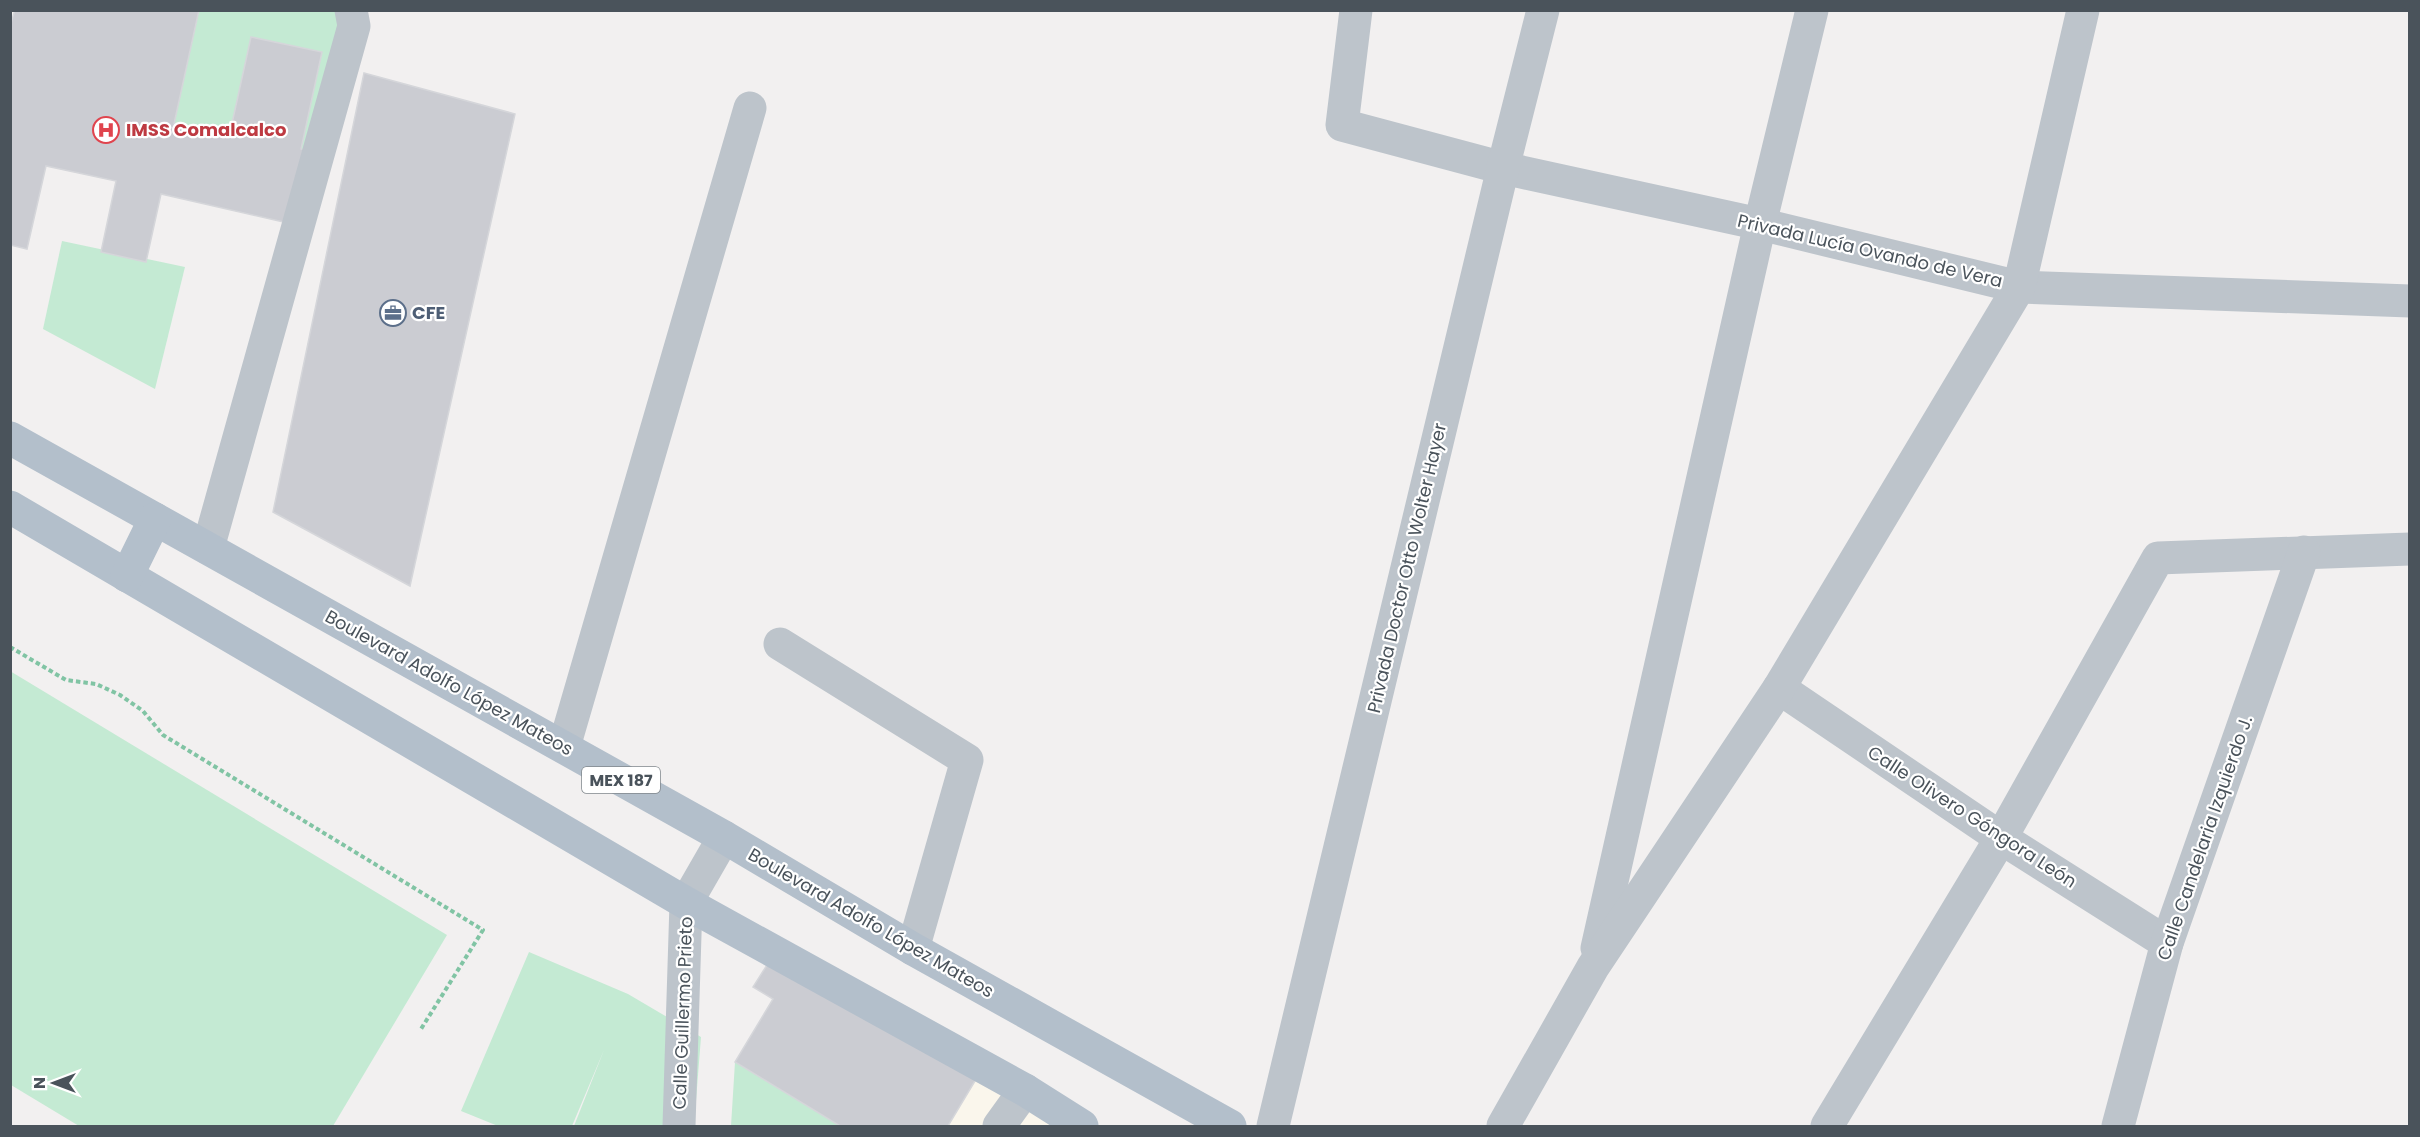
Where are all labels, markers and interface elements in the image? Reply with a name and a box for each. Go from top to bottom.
hospital icon: IMSS Comalcalco [91,115,121,145]
place label: IMSS Comalcalco [126,117,286,142]
street label: Privada Lucía Ovando de Vera [1735,208,2005,293]
office icon: CFE [378,298,408,328]
place label: CFE [412,300,445,325]
street label: Privada Doctor Otto Wolter Hayer [1361,420,1452,715]
street label: Boulevard Adolfo López Mateos [321,604,578,761]
street label: Calle Candelaria Izquierdo J. [2151,712,2258,963]
street label: Calle Olivero Góngora León [1863,739,2082,894]
road number: MEX 187 [582,767,660,793]
street label: Boulevard Adolfo López Mateos [744,842,999,1003]
street label: Calle Guillermo Prieto [667,916,698,1110]
north arrow [24,1053,84,1113]
text: N [28,1077,51,1089]

